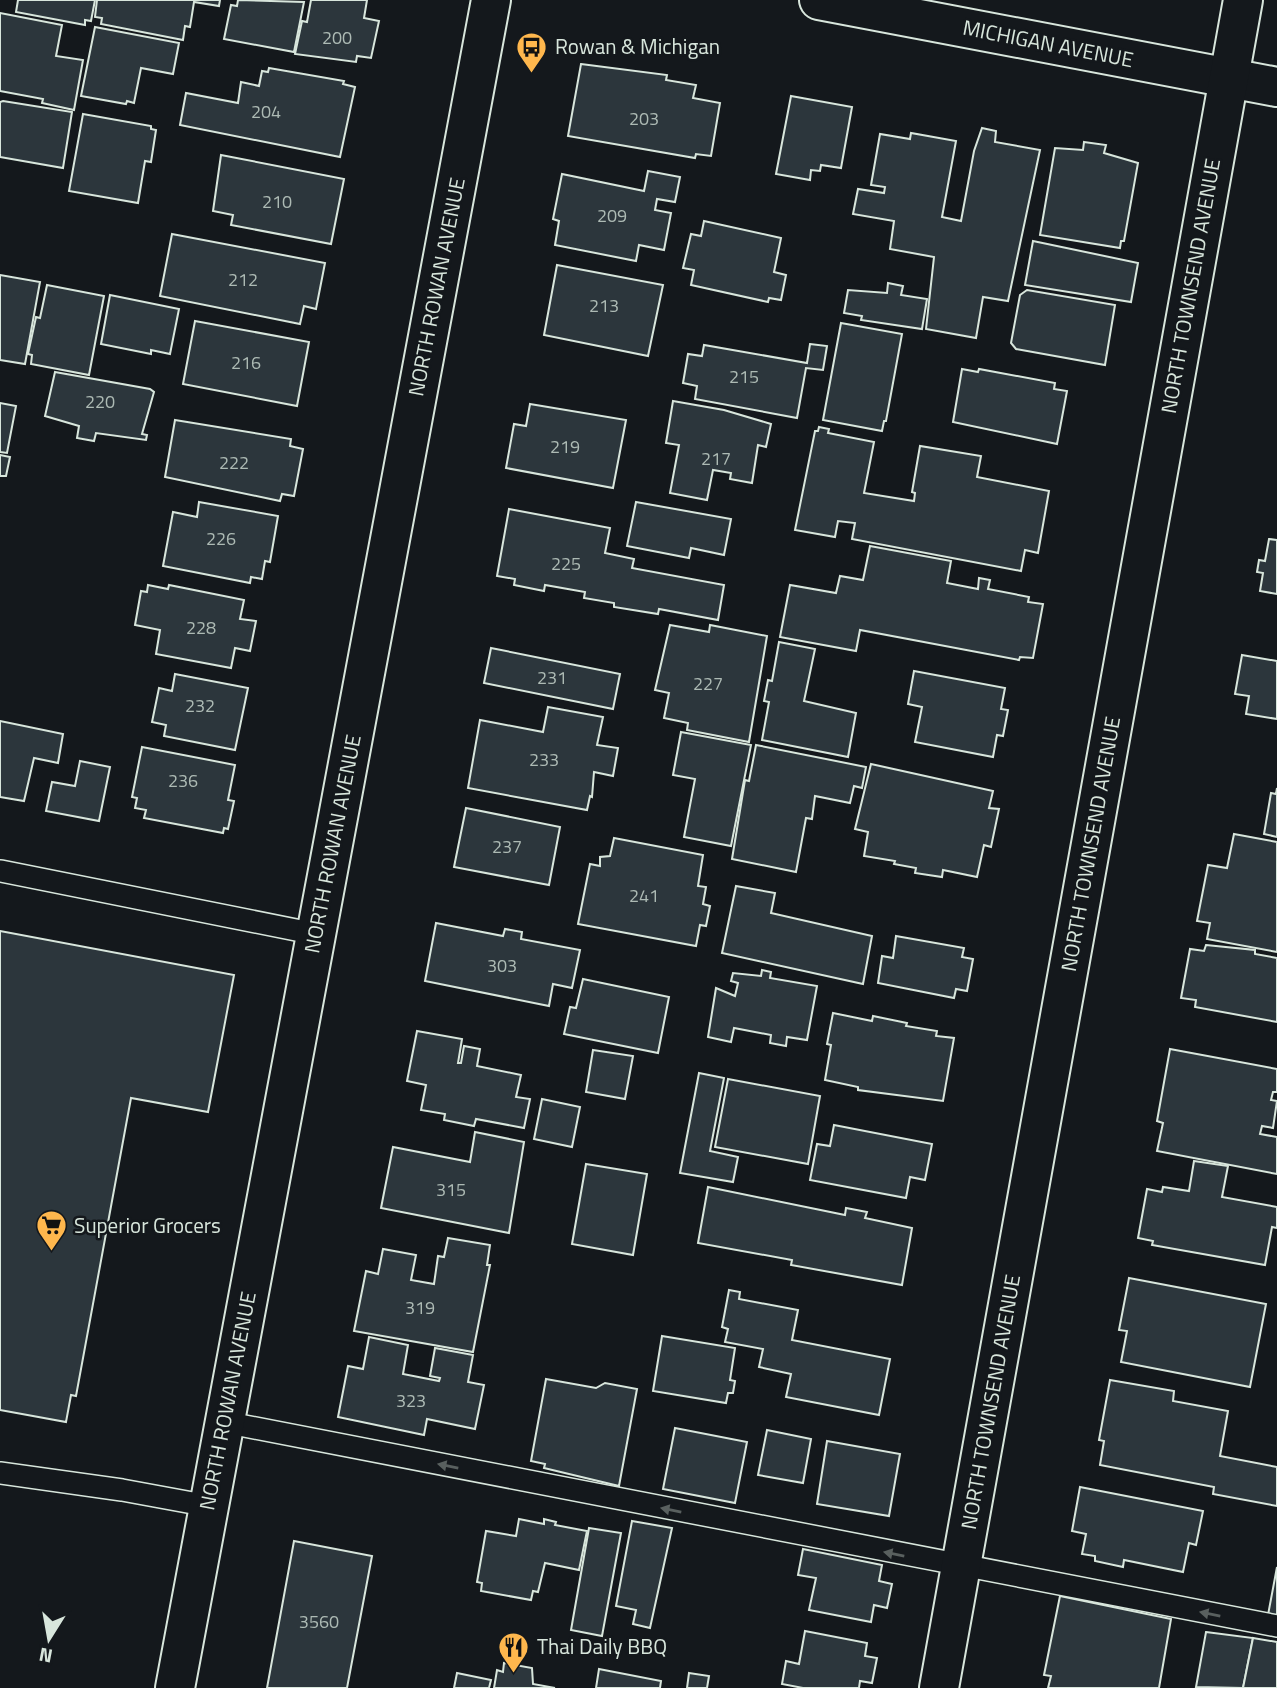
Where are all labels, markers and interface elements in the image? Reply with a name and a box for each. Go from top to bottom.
street label: MICHIGAN AVENUE [960,11,1136,75]
house number: 200 [322,24,352,51]
bus stop icon: Rowan & Michigan [515,30,549,74]
place label: Rowan & Michigan [555,30,720,62]
house number: 204 [251,98,281,125]
house number: 203 [629,105,659,132]
street label: NORTH TOWNSEND AVENUE [1152,156,1228,416]
street label: NORTH ROWAN AVENUE [399,175,473,399]
house number: 210 [262,188,292,215]
house number: 209 [597,202,627,229]
house number: 212 [228,266,258,293]
house number: 213 [589,292,619,319]
house number: 216 [231,349,261,376]
house number: 215 [729,363,759,390]
house number: 220 [85,388,115,415]
house number: 219 [550,433,580,460]
house number: 217 [701,445,731,472]
house number: 222 [219,449,249,476]
house number: 226 [206,525,236,552]
house number: 225 [551,550,581,577]
house number: 228 [186,614,216,641]
house number: 231 [537,664,567,691]
house number: 227 [693,670,723,697]
house number: 232 [185,692,215,719]
street label: NORTH TOWNSEND AVENUE [1052,714,1128,974]
street label: NORTH ROWAN AVENUE [295,732,369,956]
house number: 233 [529,746,559,773]
house number: 236 [168,767,198,794]
house number: 237 [492,833,522,860]
house number: 241 [629,882,659,909]
house number: 303 [487,952,517,979]
house number: 315 [436,1176,466,1203]
supermarket icon: Superior Grocers [34,1209,68,1253]
place label: Superior Grocers [74,1209,221,1241]
street label: NORTH TOWNSEND AVENUE [952,1272,1028,1532]
street label: NORTH ROWAN AVENUE [190,1289,264,1513]
house number: 319 [405,1294,435,1321]
house number: 323 [396,1387,426,1414]
one-way arrow [437,1461,459,1472]
one-way arrow [660,1505,682,1516]
one-way arrow [883,1549,905,1560]
north arrow [14,1604,84,1674]
house number: 3560 [299,1608,339,1635]
one-way arrow [1199,1608,1221,1619]
restaurant icon: Thai Daily BBQ [497,1630,531,1674]
place label: Thai Daily BBQ [537,1630,667,1662]
text: N [36,1641,55,1672]

